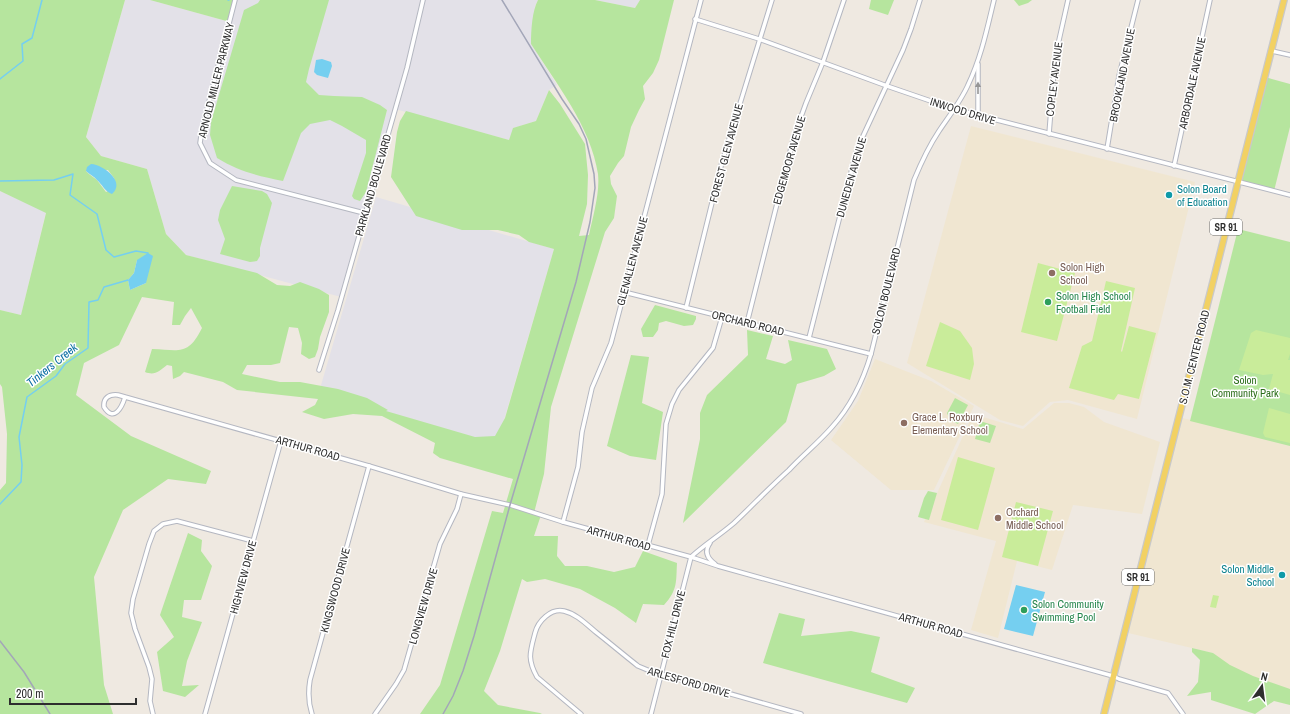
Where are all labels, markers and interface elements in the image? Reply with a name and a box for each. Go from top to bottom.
street label: ARNOLD MILLER PARKWAY [195,21,237,140]
street label: BROOKLAND AVENUE [1106,27,1138,123]
street label: ARBORDALE AVENUE [1175,36,1209,131]
street label: COPLEY AVENUE [1042,41,1066,117]
one-way arrow [975,81,981,94]
street label: INWOOD DRIVE [928,94,998,128]
street label: FOREST GLEN AVENUE [706,102,746,204]
street label: EDGEMOOR AVENUE [770,114,808,206]
street label: PARKLAND BOULEVARD [352,132,394,238]
street label: DUNEDEN AVENUE [833,135,869,219]
place label: Solon Board of Education [1177,182,1228,209]
marker: Solon Board of Education [1164,190,1174,200]
street label: GLENALLEN AVENUE [613,215,651,307]
road number: SR 91 [1210,219,1242,235]
street label: SOLON BOULEVARD [868,246,904,336]
place label: Solon High School [1060,260,1105,287]
marker: Solon High School [1047,268,1057,278]
place label: Solon High School Football Field [1056,289,1131,316]
marker: Solon High School Football Field [1043,297,1053,307]
street label: ORCHARD ROAD [710,307,786,339]
street label: S.O.M. CENTER ROAD [1176,309,1212,405]
water label: Tinkers Creek [23,339,82,391]
park label: Solon Community Park [1211,373,1279,400]
place label: Grace L. Roxbury Elementary School [912,410,988,437]
marker: Grace L. Roxbury Elementary School [899,418,909,428]
street label: ARTHUR ROAD [273,432,342,464]
place label: Orchard Middle School [1006,505,1063,532]
marker: Orchard Middle School [993,513,1003,523]
street label: ARTHUR ROAD [584,522,653,554]
street label: HIGHVIEW DRIVE [226,539,260,615]
street label: KINGSWOOD DRIVE [317,546,353,634]
place label: Solon Middle School [1221,562,1274,589]
street label: LONGVIEW DRIVE [405,566,441,646]
road number: SR 91 [1122,569,1154,585]
marker: Solon Middle School [1277,570,1287,580]
street label: FOX HILL DRIVE [658,588,688,660]
place label: Solon Community Swimming Pool [1032,597,1104,624]
marker: Solon Community Swimming Pool [1019,605,1029,615]
street label: ARTHUR ROAD [896,609,965,641]
street label: ARLESFORD DRIVE [645,663,732,700]
north arrow [1242,666,1282,706]
text: N [1260,669,1269,684]
scale bar [10,680,136,706]
text: 200 m [16,686,43,702]

